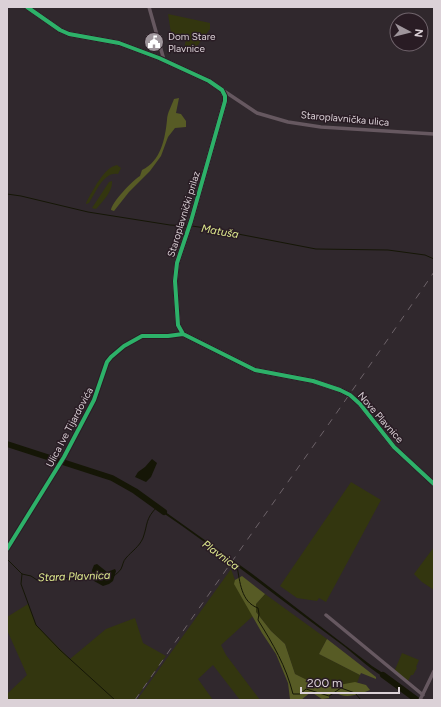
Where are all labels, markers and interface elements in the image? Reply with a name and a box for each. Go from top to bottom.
north arrow [389,12,429,52]
text: N [411,28,425,38]
place label: Dom Stare Plavnice [168,30,216,55]
public building icon: Dom Stare Plavnice [143,31,165,53]
street label: Staroplavnička ulica [300,108,390,129]
street label: Staroplavnički prilaz [164,169,203,259]
water label: Matuša [200,222,240,241]
street label: Ulica Ive Tijardovića [43,385,96,470]
street label: Nove Plavnice [355,389,407,446]
water label: Plavnica [200,538,242,573]
water label: Stara Plavnica [38,569,111,584]
scale bar [301,669,399,695]
text: 200 m [307,676,342,690]

